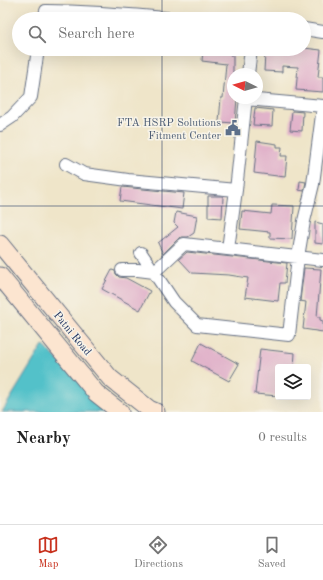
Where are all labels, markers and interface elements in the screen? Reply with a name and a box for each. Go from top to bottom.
search box [12,12,311,56]
icon: search [26,23,48,45]
text: Search here [58,27,135,42]
north arrow [227,68,263,104]
place label: FTA HSRP Solutions Fitment Center [117,118,221,142]
public building icon: FTA HSRP Solutions Fitment Center [224,119,242,137]
street label: Patni Road [51,310,93,358]
map controls [275,364,311,400]
button: layers [275,364,311,400]
text: Nearby [16,430,71,447]
text: 0 results [258,431,307,444]
tab: Map [37,534,59,572]
tab: Directions [134,534,183,572]
tab: Saved [258,534,286,572]

